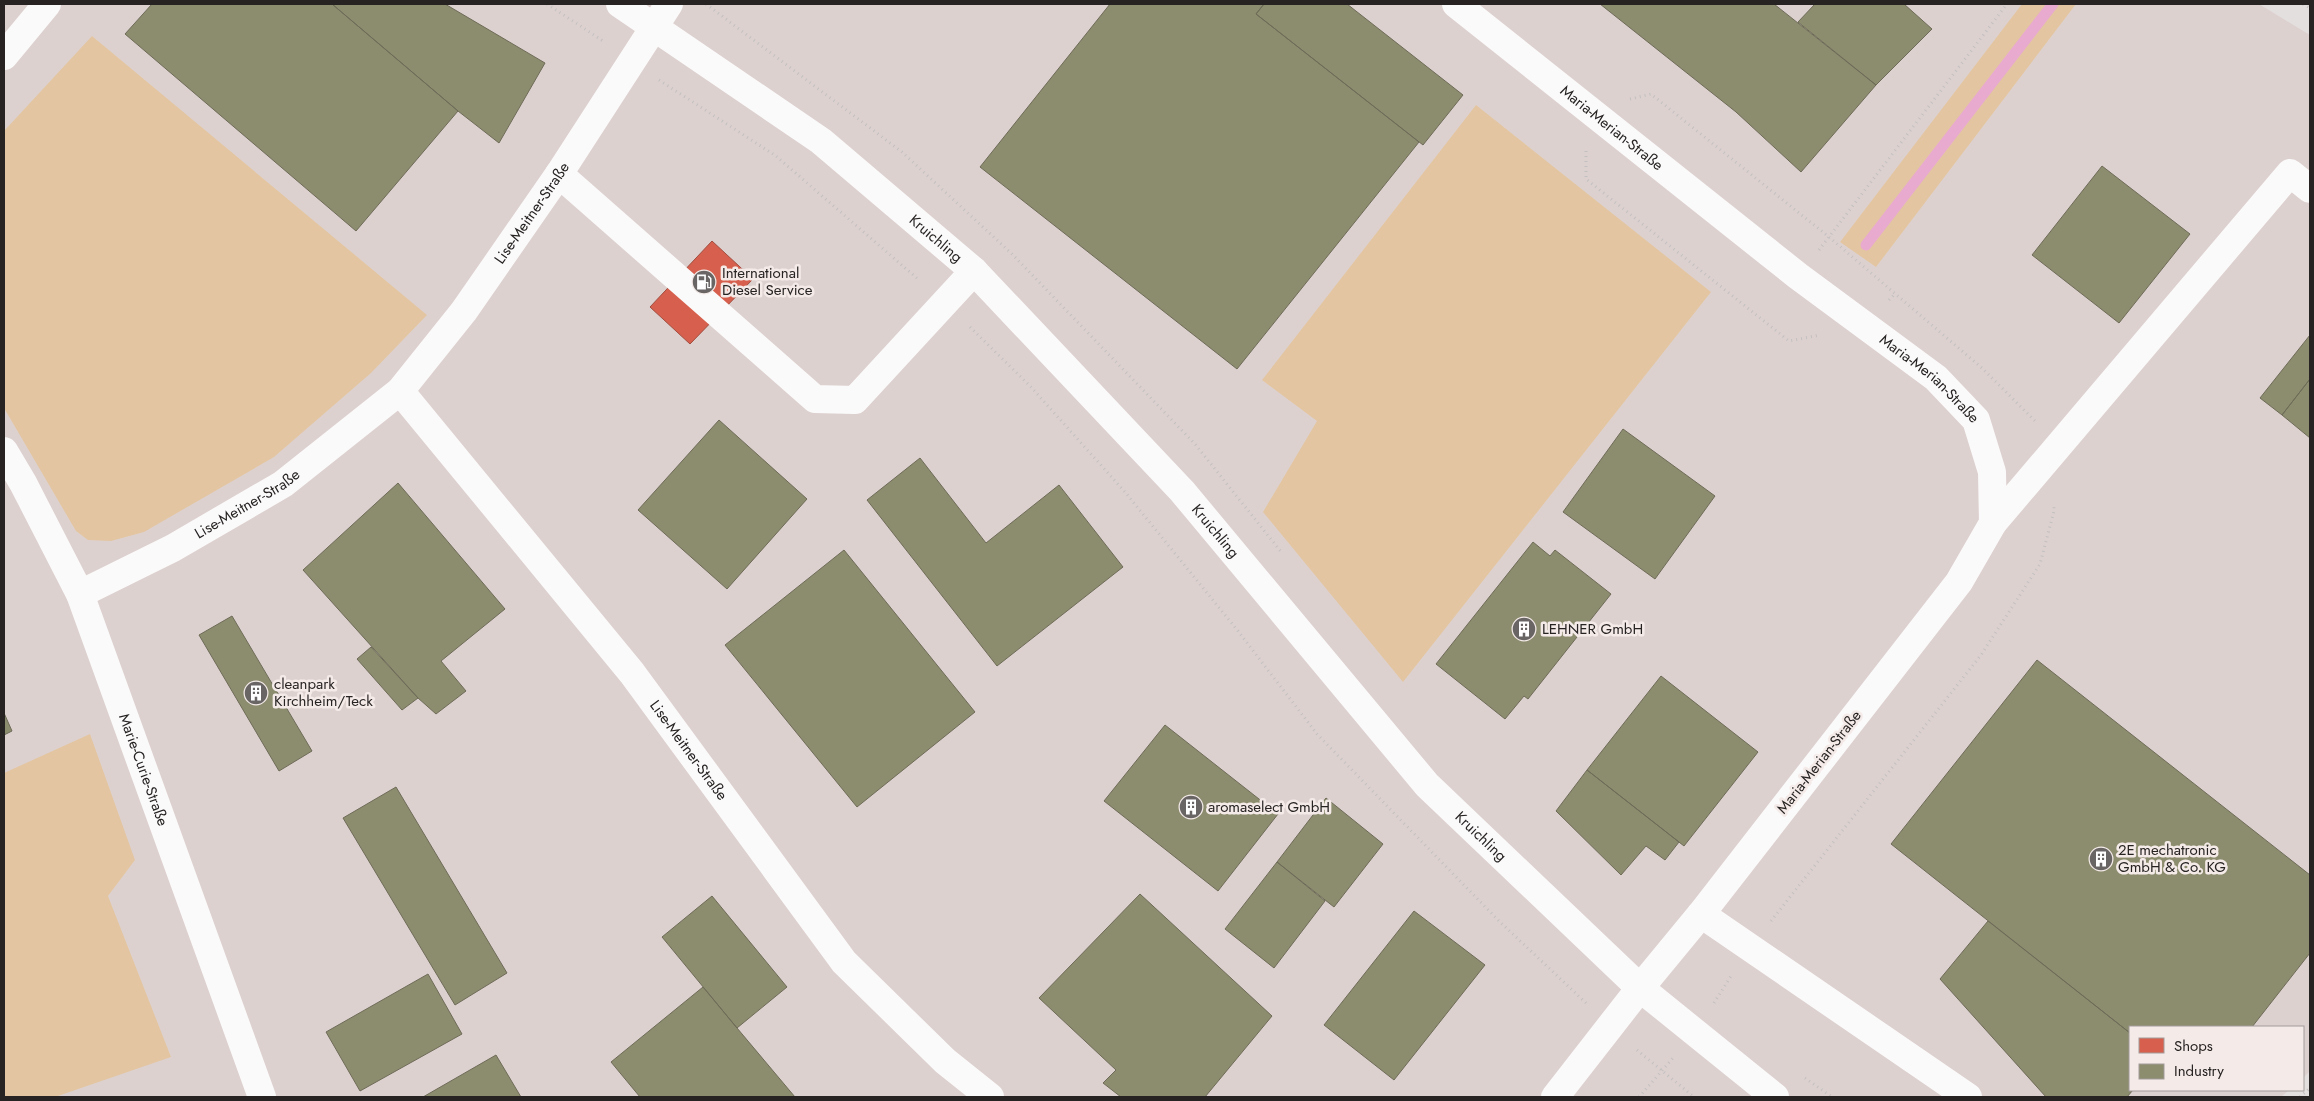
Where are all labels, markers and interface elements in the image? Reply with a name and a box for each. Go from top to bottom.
street label: Maria-Merian-Straße [1555,80,1668,176]
street label: Lise-Meitner-Straße [489,158,575,268]
street label: Kruichling [904,209,968,268]
place label: International Diesel Service [722,262,813,301]
fuel station icon: International Diesel Service [691,269,717,295]
street label: Maria-Merian-Straße [1875,329,1985,428]
street label: Lise-Meitner-Straße [190,464,305,544]
street label: Kruichling [1186,499,1244,563]
building icon: LEHNER GmbH [1511,616,1537,642]
place label: LEHNER GmbH [1542,618,1643,640]
place label: cleanpark Kirchheim/Teck [274,673,373,712]
building icon: cleanpark Kirchheim/Teck [243,680,269,706]
street label: Lise-Meitner-Straße [645,696,733,805]
street label: Maria-Merian-Straße [1771,705,1867,819]
street label: Marie-Curie-Straße [113,711,174,829]
building icon: aromaselect GmbH [1178,794,1204,820]
place label: aromaselect GmbH [1208,796,1330,818]
street label: Kruichling [1450,806,1512,867]
place label: 2E mechatronic GmbH & Co. KG [2118,839,2226,878]
building icon: 2E mechatronic GmbH & Co. KG [2088,846,2114,872]
legend [2129,1026,2304,1091]
text: Shops [2174,1035,2213,1057]
text: Industry [2174,1060,2224,1082]

